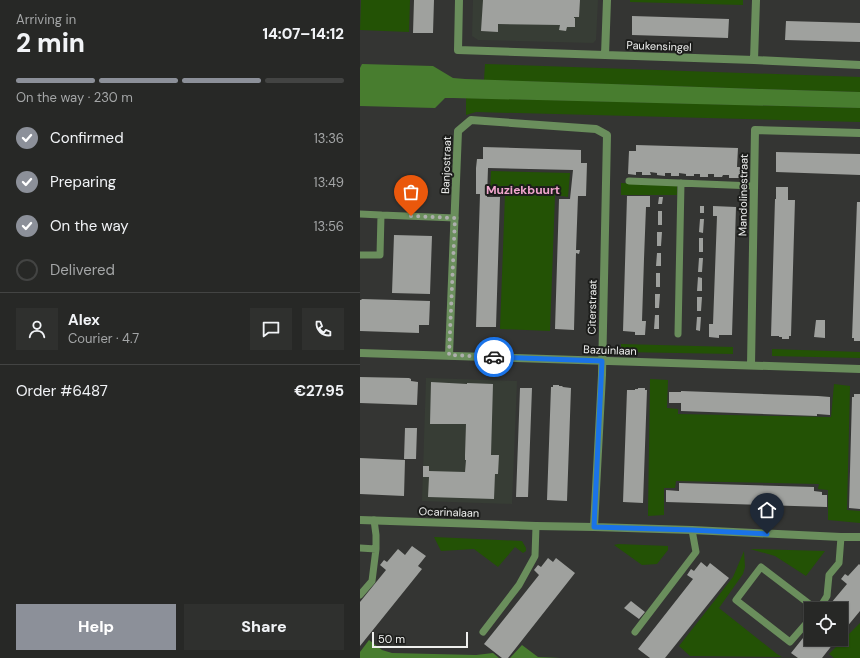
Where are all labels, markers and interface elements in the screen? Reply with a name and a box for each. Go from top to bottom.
text: Arriving in [16,11,76,28]
text: 14:07–14:12 [262,24,344,44]
text: 2 min [16,26,85,60]
street label: Paukensingel [626,38,692,54]
text: On the way · 230 m [16,89,133,106]
icon: check [16,127,38,149]
text: Confirmed [50,128,124,148]
text: 13:36 [314,130,344,147]
street label: Banjostraat [438,136,454,194]
street label: Mandolinestraat [735,154,751,236]
icon: check [16,171,38,193]
text: Preparing [50,172,116,192]
text: 13:49 [314,174,344,191]
pin [394,175,428,216]
icon: bag [400,181,422,203]
district label: Muziekbuurt [486,182,560,198]
icon: check [16,215,38,237]
text: On the way [50,216,129,236]
text: 13:56 [314,218,344,235]
text: Delivered [50,260,115,280]
street label: Citerstraat [585,279,599,335]
button: person [16,308,58,350]
button: chat [250,308,292,350]
button: phone [302,308,344,350]
text: Alex [68,310,100,330]
text: Courier · 4.7 [68,330,139,347]
courier [474,337,514,377]
street label: Bazuinlaan [583,342,637,358]
icon: car [483,346,505,368]
text: Order #6487 [16,381,108,401]
text: €27.95 [294,381,344,401]
pin [750,493,784,534]
icon: home [756,499,778,521]
street label: Ocarinalaan [419,504,479,520]
map controls [804,602,848,646]
button: locate [804,602,848,646]
button: Help [16,604,176,650]
button: Share [184,604,344,650]
scale bar [372,630,468,649]
text: 50 m [378,632,405,646]

